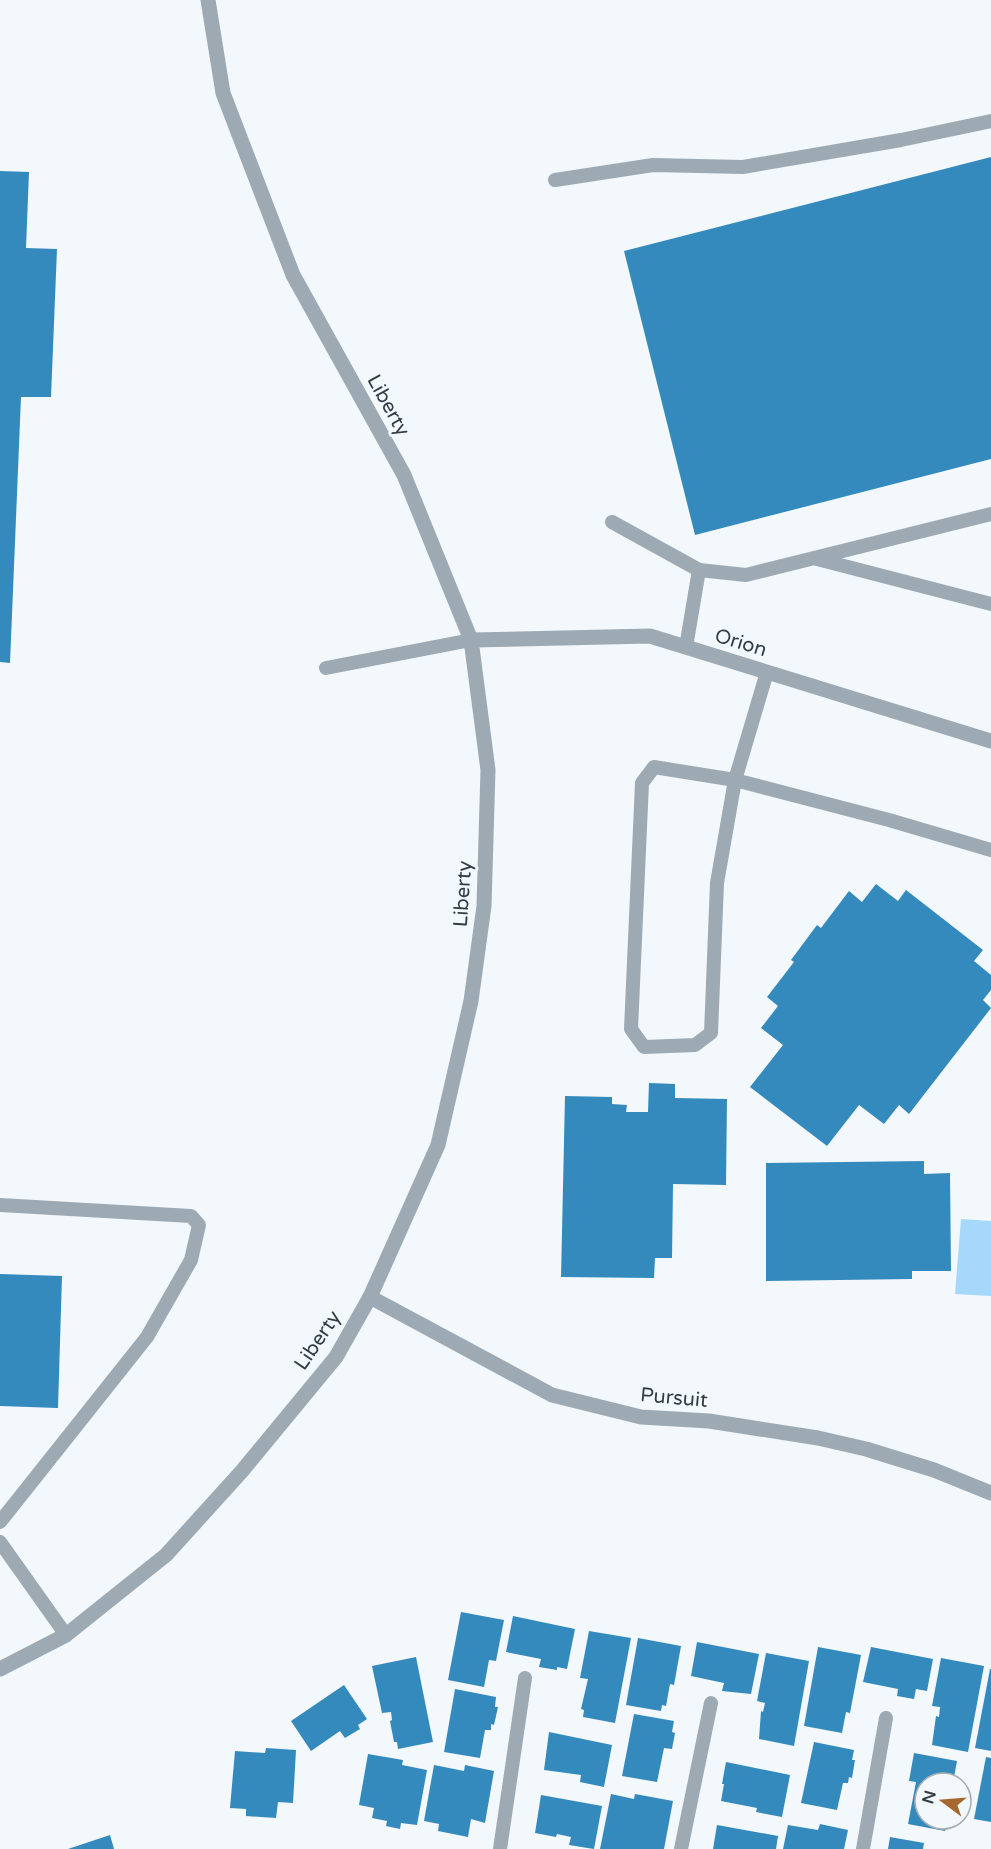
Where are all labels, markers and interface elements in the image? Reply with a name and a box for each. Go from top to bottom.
street label: Liberty [362,371,415,441]
street label: Orion [712,624,770,662]
street label: Liberty [449,860,477,928]
street label: Liberty [289,1306,346,1375]
street label: Pursuit [639,1383,709,1413]
north arrow [913,1771,973,1831]
text: N [918,1788,941,1806]

